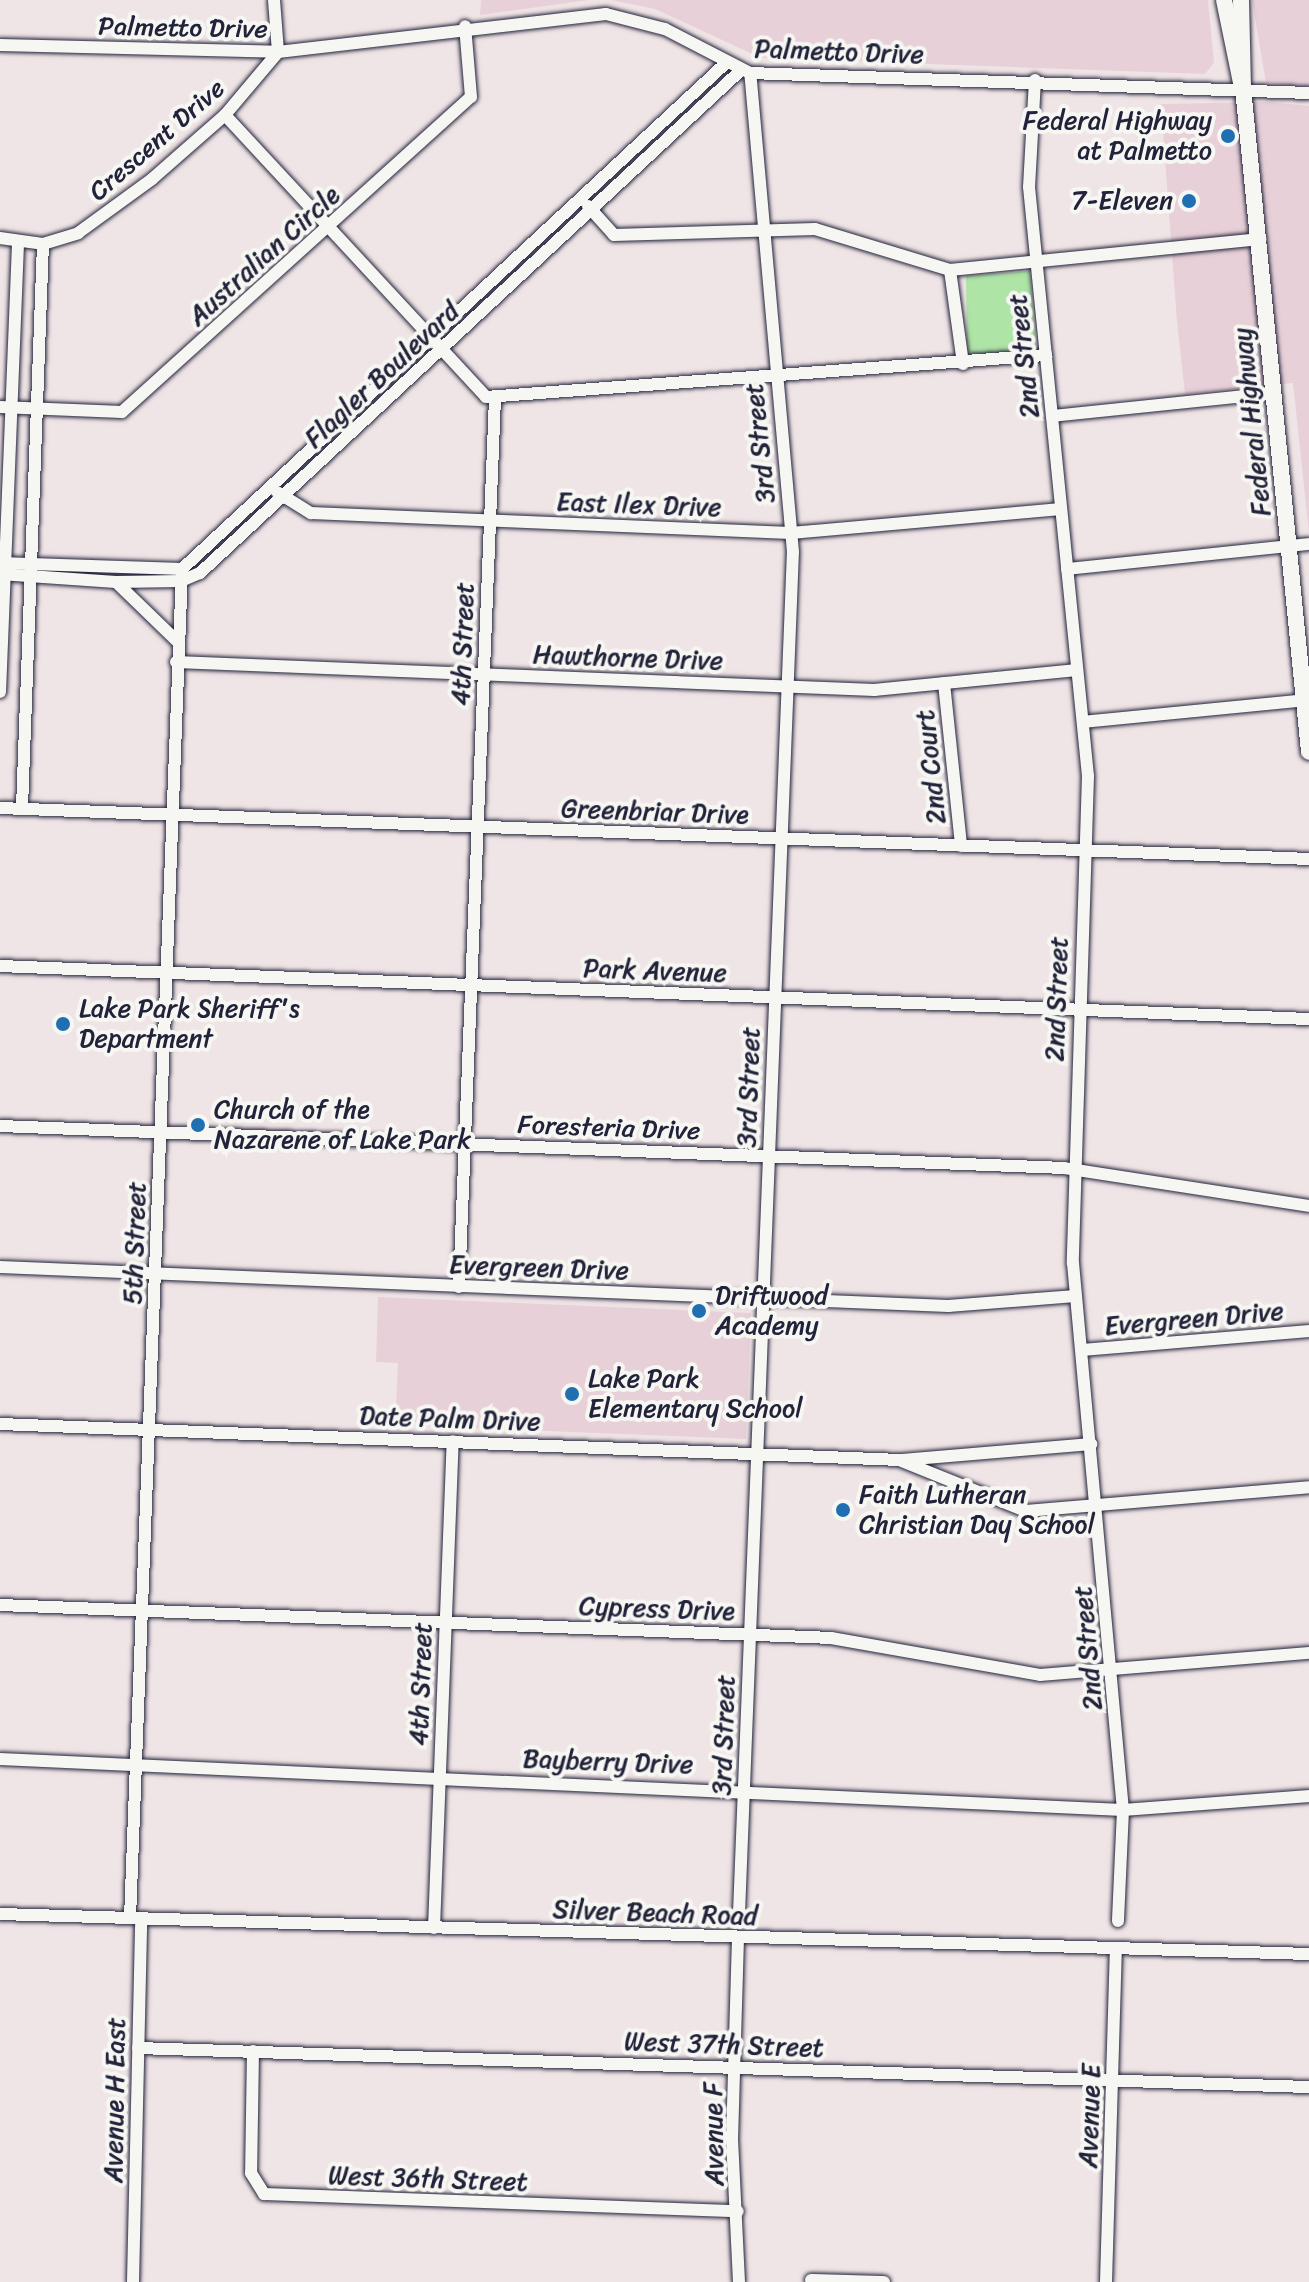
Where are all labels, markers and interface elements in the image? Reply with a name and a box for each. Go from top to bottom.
street label: Palmetto Drive [98,11,268,45]
street label: Palmetto Drive [754,33,924,71]
street label: Crescent Drive [83,73,231,207]
place label: Federal Highway at Palmetto [1023,105,1212,166]
marker: Federal Highway at Palmetto [1219,127,1237,145]
street label: Australian Circle [181,179,347,333]
place label: 7-Eleven [1071,185,1173,217]
marker: 7-Eleven [1180,192,1198,210]
street label: 2nd Street [1002,292,1046,420]
street label: Flagler Boulevard [299,296,465,454]
street label: Federal Highway [1227,326,1277,518]
street label: 3rd Street [738,381,782,505]
street label: East Ilex Drive [555,486,723,524]
street label: 4th Street [445,582,481,706]
street label: Hawthorne Drive [532,639,724,677]
street label: 2nd Court [909,708,953,826]
street label: Greenbriar Drive [560,793,750,831]
street label: 2nd Street [1039,936,1075,1062]
street label: Park Avenue [583,953,727,989]
place label: Lake Park Sheriff's Department [79,993,303,1054]
marker: Lake Park Sheriff's Department [54,1015,72,1033]
street label: 3rd Street [731,1026,767,1148]
place label: Church of the Nazarene of Lake Park [214,1094,472,1156]
street label: Foresteria Drive [517,1109,701,1147]
marker: Church of the Nazarene of Lake Park [189,1116,207,1134]
street label: 5th Street [117,1181,153,1305]
street label: Evergreen Drive [449,1249,629,1287]
place label: Driftwood Academy [715,1280,828,1342]
street label: Evergreen Drive [1103,1296,1285,1342]
marker: Driftwood Academy [690,1302,708,1320]
place label: Lake Park Elementary School [588,1363,803,1424]
marker: Lake Park Elementary School [563,1385,581,1403]
street label: Date Palm Drive [359,1400,541,1438]
place label: Faith Lutheran Christian Day School [859,1479,1095,1540]
marker: Faith Lutheran Christian Day School [834,1501,852,1519]
street label: 2nd Street [1067,1584,1109,1712]
street label: Cypress Drive [578,1591,736,1627]
street label: 4th Street [403,1622,439,1746]
street label: 3rd Street [706,1674,742,1796]
street label: Bayberry Drive [522,1743,694,1781]
street label: Silver Beach Road [552,1894,758,1932]
street label: Avenue H East [98,2017,132,2183]
street label: West 37th Street [624,2026,824,2064]
street label: Avenue E [1073,2063,1107,2169]
street label: Avenue F [697,2082,731,2186]
street label: West 36th Street [328,2160,528,2198]

